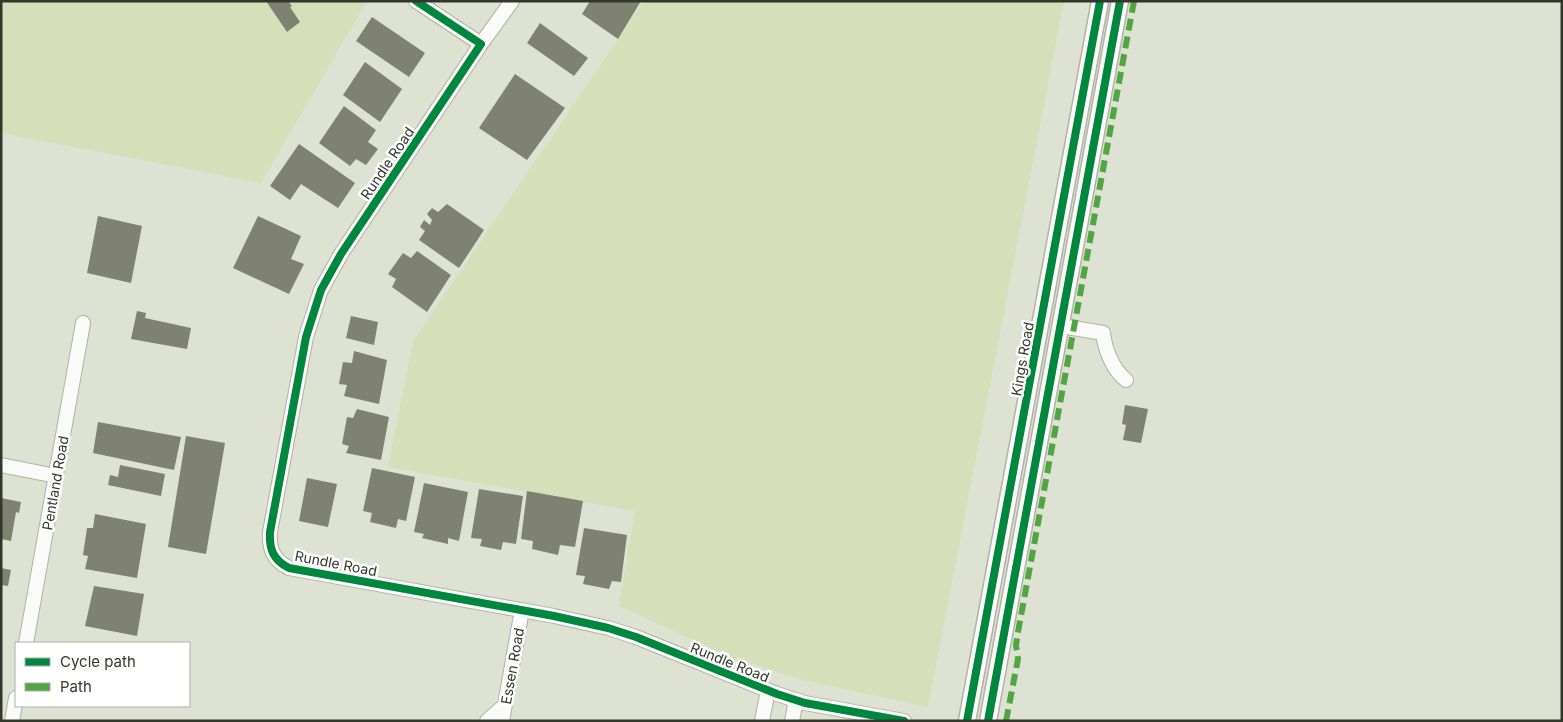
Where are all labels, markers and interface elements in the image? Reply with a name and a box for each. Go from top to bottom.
street label: Rundle Road [357,124,417,202]
street label: Kings Road [1007,321,1037,397]
street label: Pentland Road [38,434,72,532]
street label: Rundle Road [293,547,379,579]
street label: Essen Road [497,626,527,706]
street label: Rundle Road [688,638,772,686]
legend [15,642,190,707]
text: Cycle path [60,652,136,671]
text: Path [60,677,92,696]

